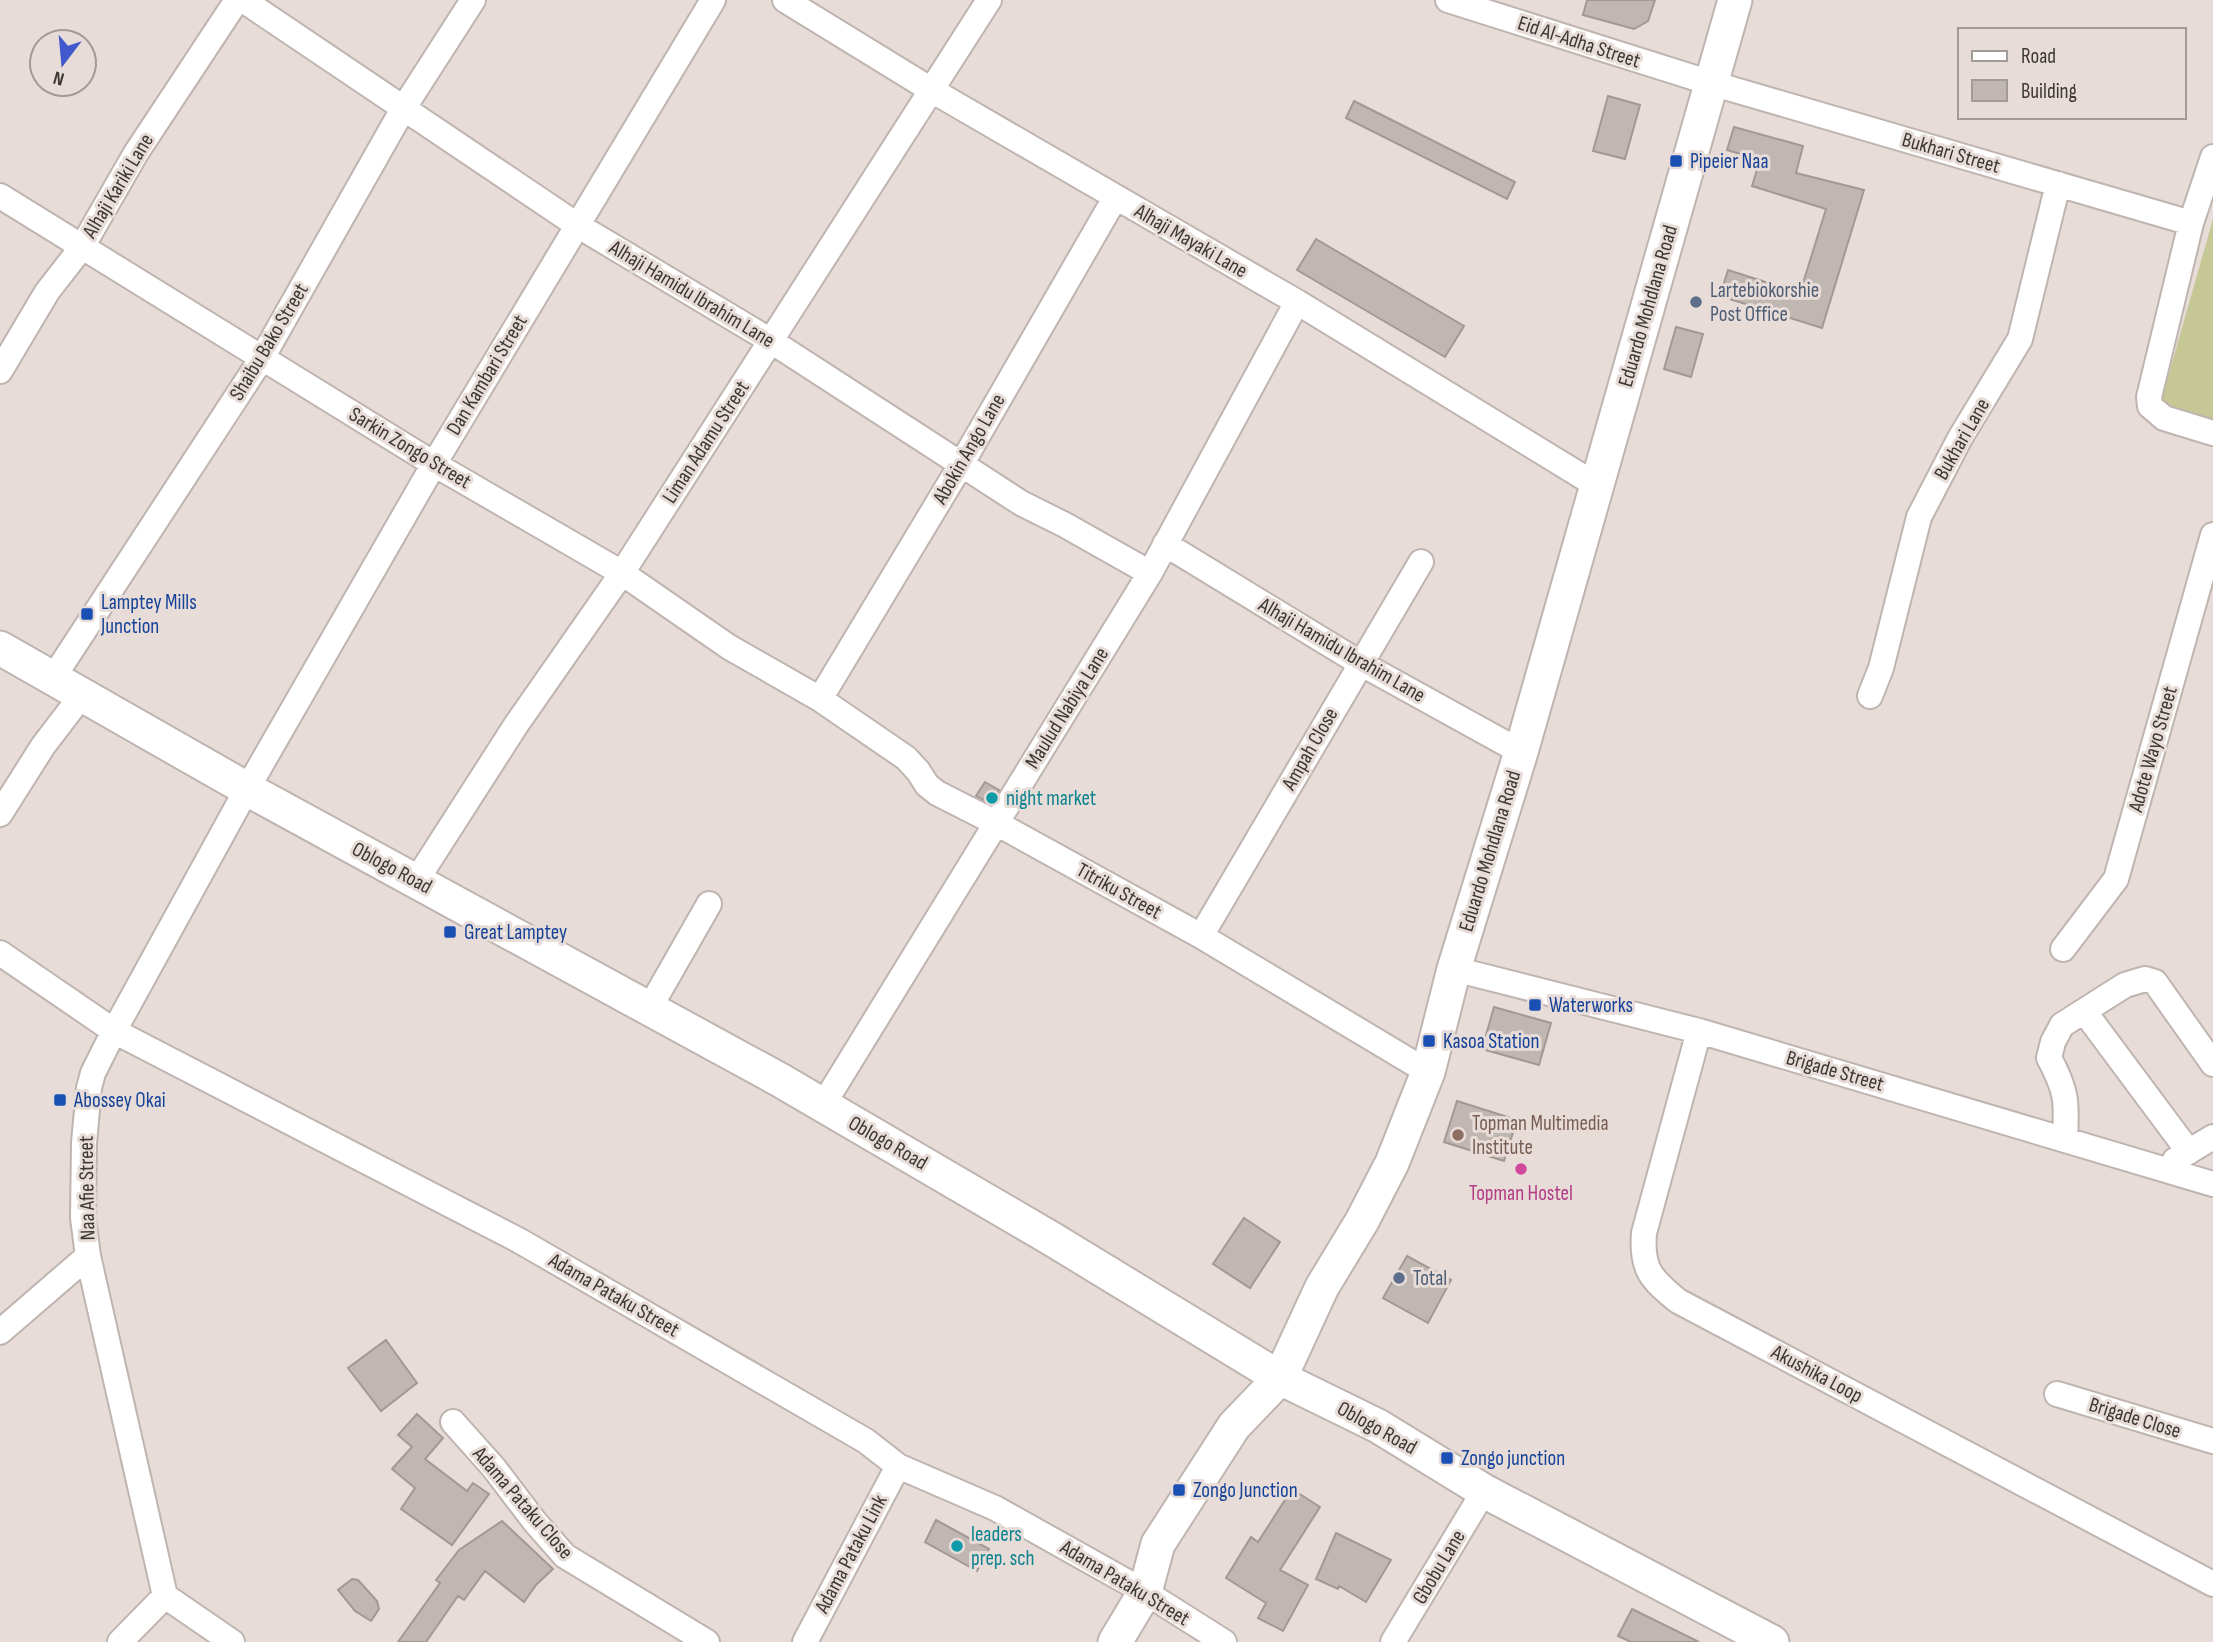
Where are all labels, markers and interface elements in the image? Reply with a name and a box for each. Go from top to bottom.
street label: Eid Al-Adha Street [1515,10,1643,74]
north arrow [28,28,98,98]
legend [1958,28,2185,119]
text: Road [2021,44,2056,69]
text: N [51,65,67,90]
text: Building [2021,79,2077,104]
street label: Bukhari Street [1899,127,2003,179]
street label: Alhaji Kariki Lane [77,129,159,244]
place label: Pipeier Naa [1690,149,1769,174]
marker: Pipeier Naa [1668,153,1684,169]
street label: Alhaji Mayaki Lane [1129,198,1252,283]
street label: Eduardo Mohdlana Road [1613,222,1683,390]
street label: Alhaji Hamidu Ibrahim Lane [604,234,779,353]
place label: Lartebiokorshie Post Office [1710,278,1819,327]
street label: Shaibu Bako Street [224,279,314,405]
marker: Lartebiokorshie Post Office [1688,294,1704,310]
street label: Dan Kambari Street [441,310,533,440]
street label: Liman Adamu Street [657,376,755,508]
street label: Abokin Ango Lane [927,390,1011,509]
street label: Bukhari Lane [1929,394,1995,484]
street label: Sarkin Zongo Street [344,402,476,494]
place label: Lamptey Mills Junction [100,590,197,639]
street label: Alhaji Hamidu Ibrahim Lane [1253,592,1430,708]
marker: Lamptey Mills Junction [79,606,95,622]
street label: Maulud Nabiya Lane [1020,643,1114,773]
street label: Adote Wayo Street [2123,683,2183,816]
street label: Ampah Close [1276,703,1344,795]
street label: Eduardo Mohdlana Road [1454,768,1526,934]
place label: night market [1006,786,1096,811]
marker: night market [984,790,1000,806]
street label: Oblogo Road [348,837,436,899]
street label: Titriku Street [1072,857,1166,925]
place label: Great Lamptey [464,920,567,945]
marker: Great Lamptey [442,924,458,940]
place label: Waterworks [1549,993,1633,1018]
marker: Waterworks [1527,997,1543,1013]
place label: Kasoa Station [1443,1029,1540,1054]
marker: Kasoa Station [1421,1033,1437,1049]
street label: Brigade Street [1783,1045,1887,1097]
place label: Abossey Okai [73,1088,166,1113]
marker: Abossey Okai [52,1092,68,1108]
street label: Oblogo Road [844,1110,932,1176]
place label: Topman Multimedia Institute [1472,1111,1609,1160]
marker: Topman Multimedia Institute [1450,1127,1466,1143]
street label: Naa Afie Street [74,1136,100,1240]
marker: Topman Hostel [1513,1161,1529,1177]
place label: Topman Hostel [1469,1181,1573,1206]
street label: Adama Pataku Street [544,1247,683,1342]
place label: Total [1413,1266,1447,1291]
marker: Total [1391,1270,1407,1286]
street label: Akushika Loop [1766,1339,1867,1408]
street label: Brigade Close [2086,1392,2184,1444]
street label: Oblogo Road [1333,1396,1421,1460]
street label: Adama Pataku Close [467,1441,579,1564]
place label: Zongo junction [1461,1446,1565,1471]
marker: Zongo junction [1439,1450,1455,1466]
place label: Zongo Junction [1193,1478,1298,1503]
marker: Zongo Junction [1171,1482,1187,1498]
street label: Adama Pataku Link [809,1491,893,1618]
place label: leaders prep. sch [971,1522,1035,1571]
street label: Gbobu Lane [1407,1525,1471,1609]
street label: Adama Pataku Street [1055,1534,1194,1631]
marker: leaders prep. sch [949,1538,965,1554]

